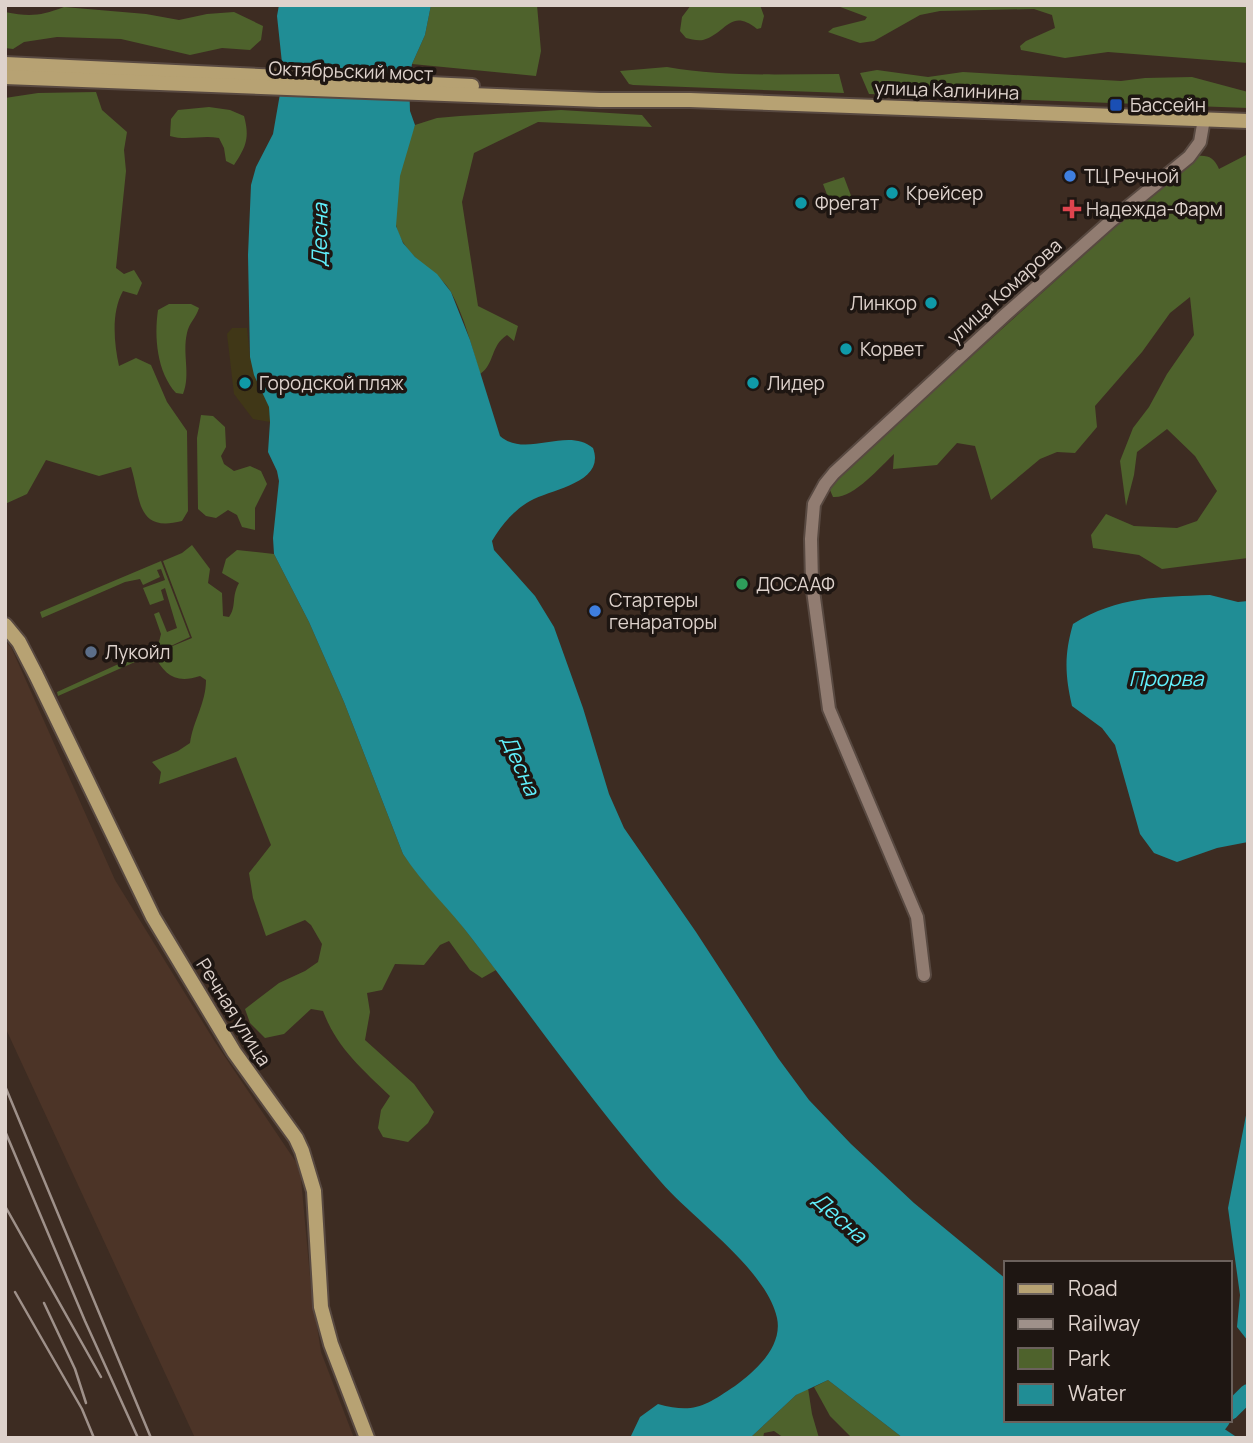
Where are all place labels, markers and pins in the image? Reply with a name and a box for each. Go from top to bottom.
place label: Бассейн [1130,92,1206,118]
marker: Бассейн [1108,97,1124,113]
place label: ТЦ Речной [1084,163,1179,189]
marker: ТЦ Речной [1062,168,1078,184]
place label: Крейсер [906,180,983,206]
marker: Крейсер [884,185,900,201]
place label: Фрегат [815,190,880,216]
marker: Фрегат [793,195,809,211]
place label: Надежда-Фарм [1086,196,1223,222]
marker: Надежда-Фарм [1064,201,1080,217]
place label: Линкор [850,290,917,316]
marker: Линкор [923,295,939,311]
place label: Корвет [860,336,924,362]
marker: Корвет [838,341,854,357]
place label: Городской пляж [259,370,404,396]
place label: Лидер [767,370,825,396]
marker: Городской пляж [237,375,253,391]
marker: Лидер [745,375,761,391]
place label: ДОСААФ [756,571,835,597]
marker: ДОСААФ [734,576,750,592]
place label: Стартеры генараторы [609,587,717,635]
marker: Стартеры генараторы [587,603,603,619]
place label: Лукойл [105,639,171,665]
marker: Лукойл [83,644,99,660]

